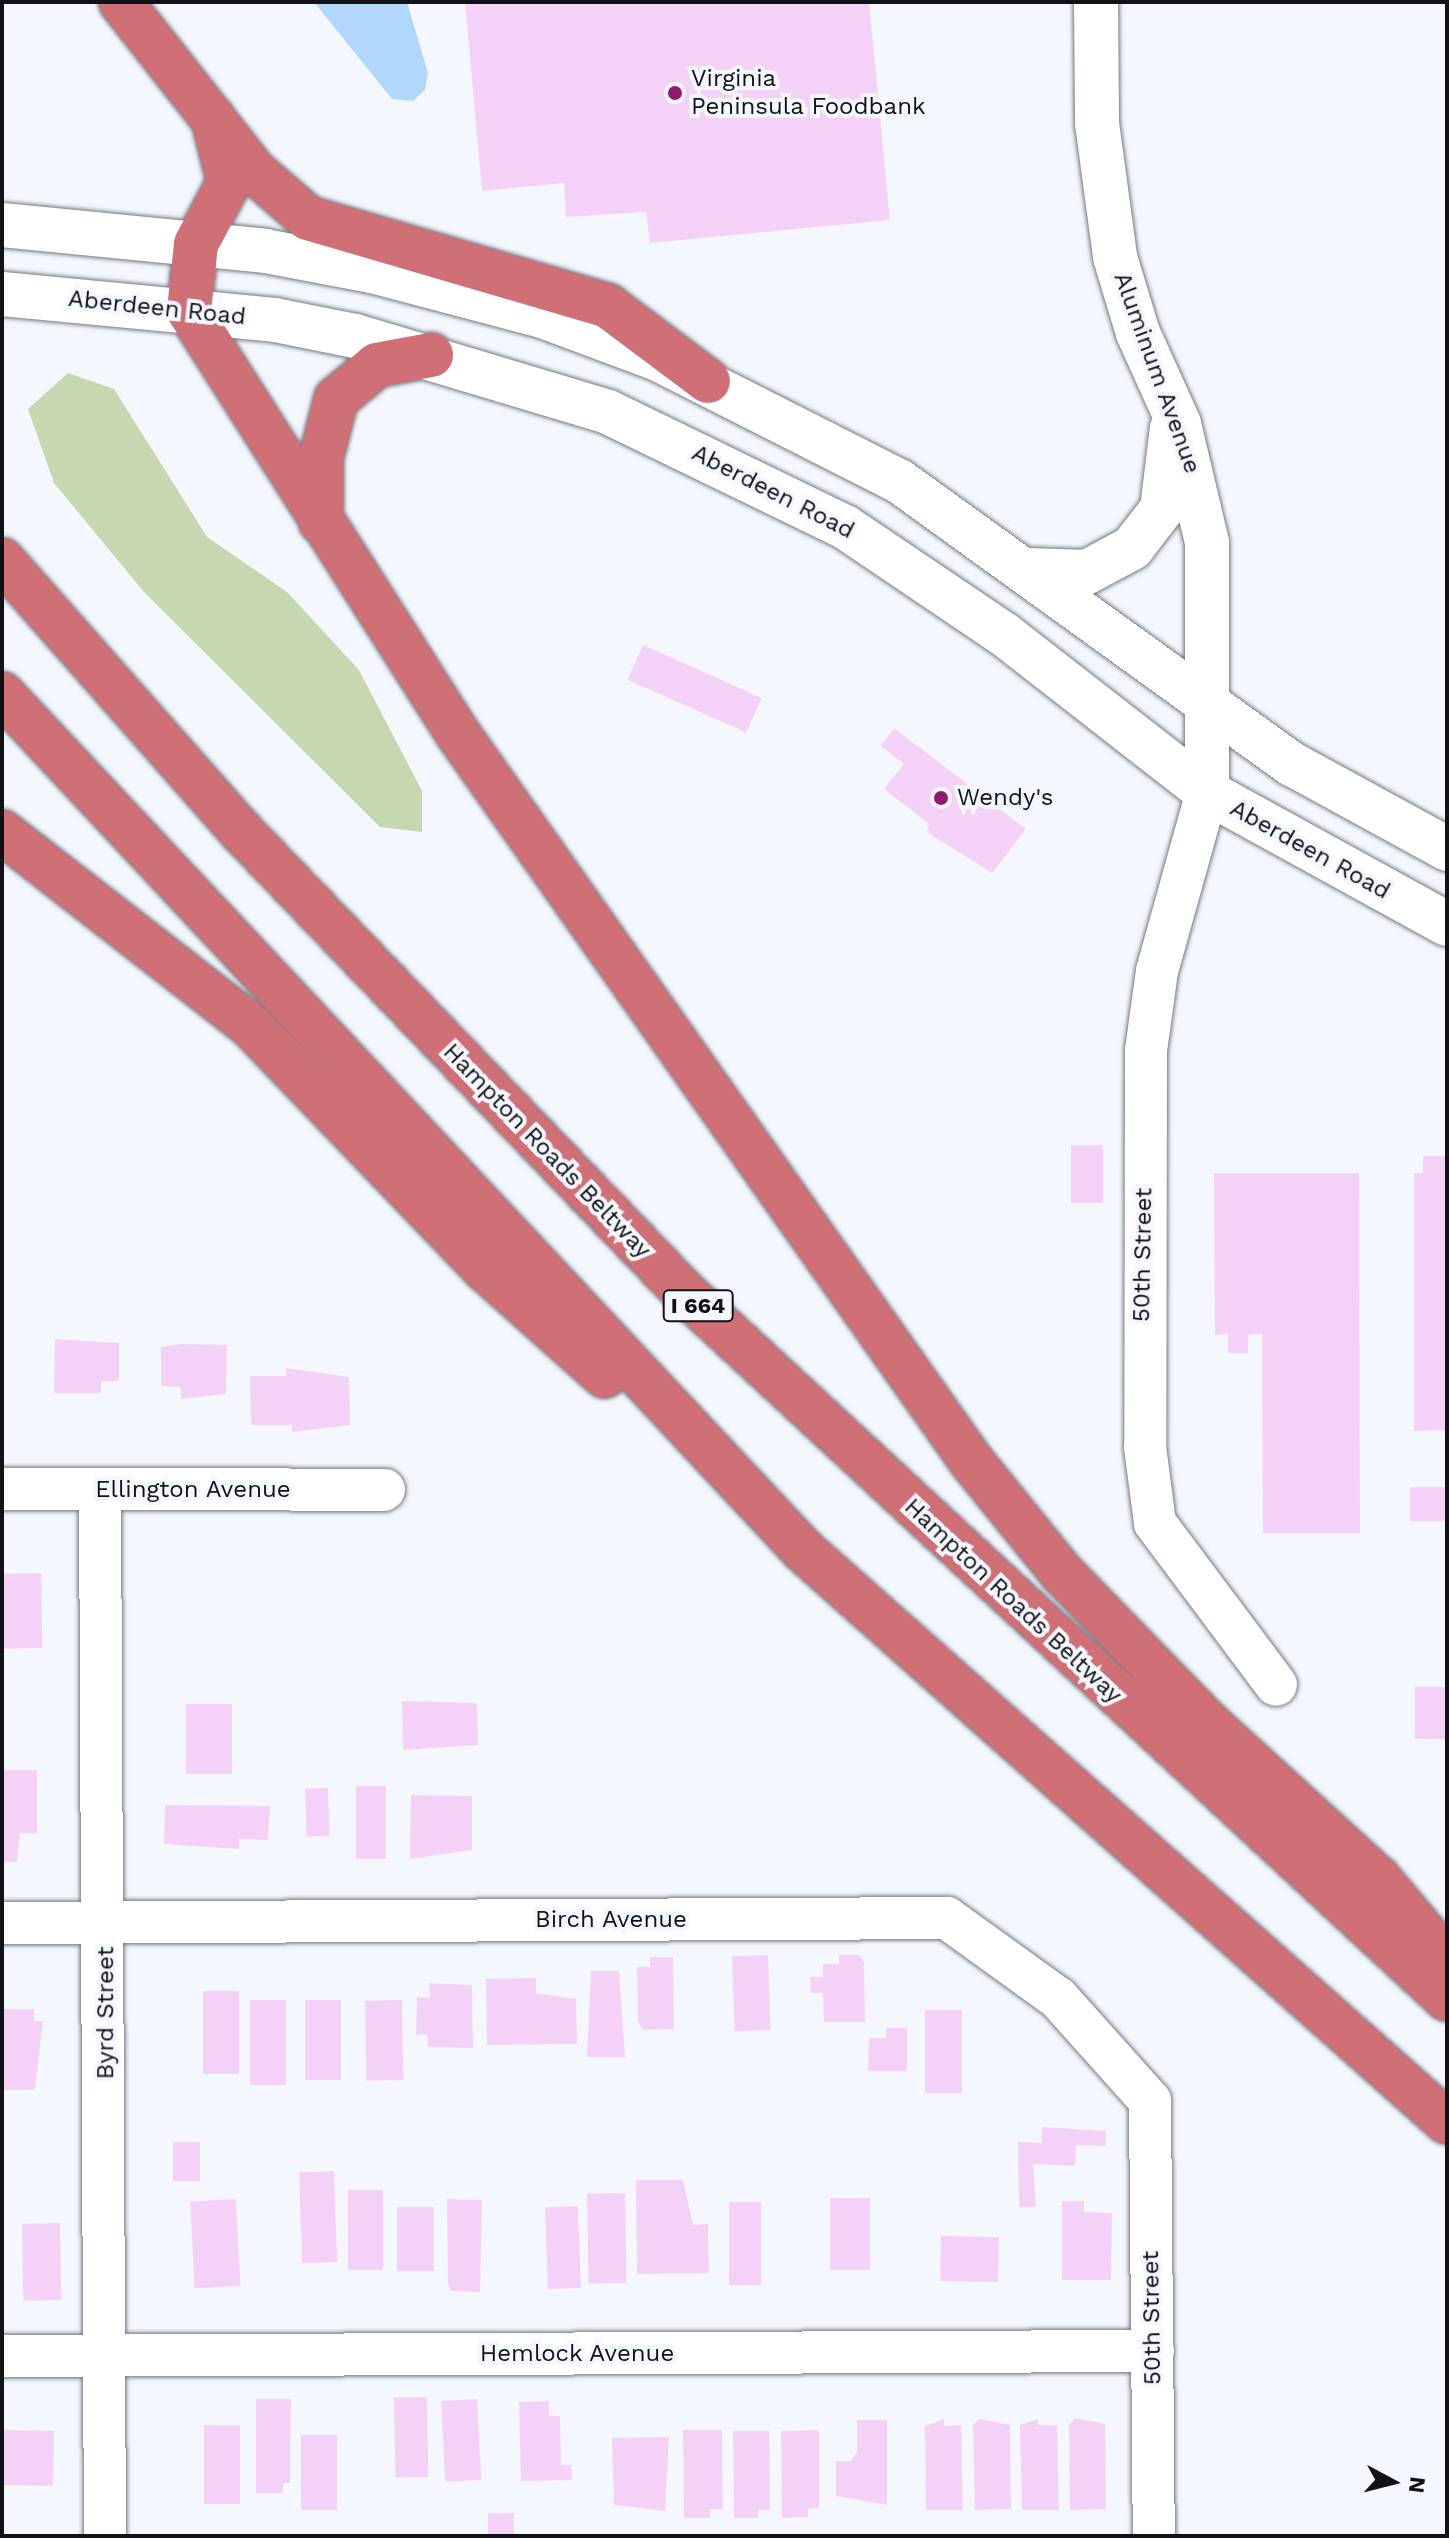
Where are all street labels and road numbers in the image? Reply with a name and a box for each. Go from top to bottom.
street label: Aluminum Avenue [1107,268,1207,478]
street label: Aberdeen Road [67,284,247,332]
street label: Aberdeen Road [687,439,859,545]
street label: Aberdeen Road [1225,794,1395,906]
street label: Hampton Roads Beltway [437,1038,657,1264]
street label: 50th Street [1127,1188,1159,1322]
road number: I 664 [662,1288,734,1324]
street label: Ellington Avenue [95,1476,291,1504]
street label: Hampton Roads Beltway [898,1493,1128,1709]
street label: Birch Avenue [535,1906,687,1934]
street label: Byrd Street [92,1947,120,2079]
street label: 50th Street [1136,2251,1168,2385]
street label: Hemlock Avenue [479,2340,675,2368]

